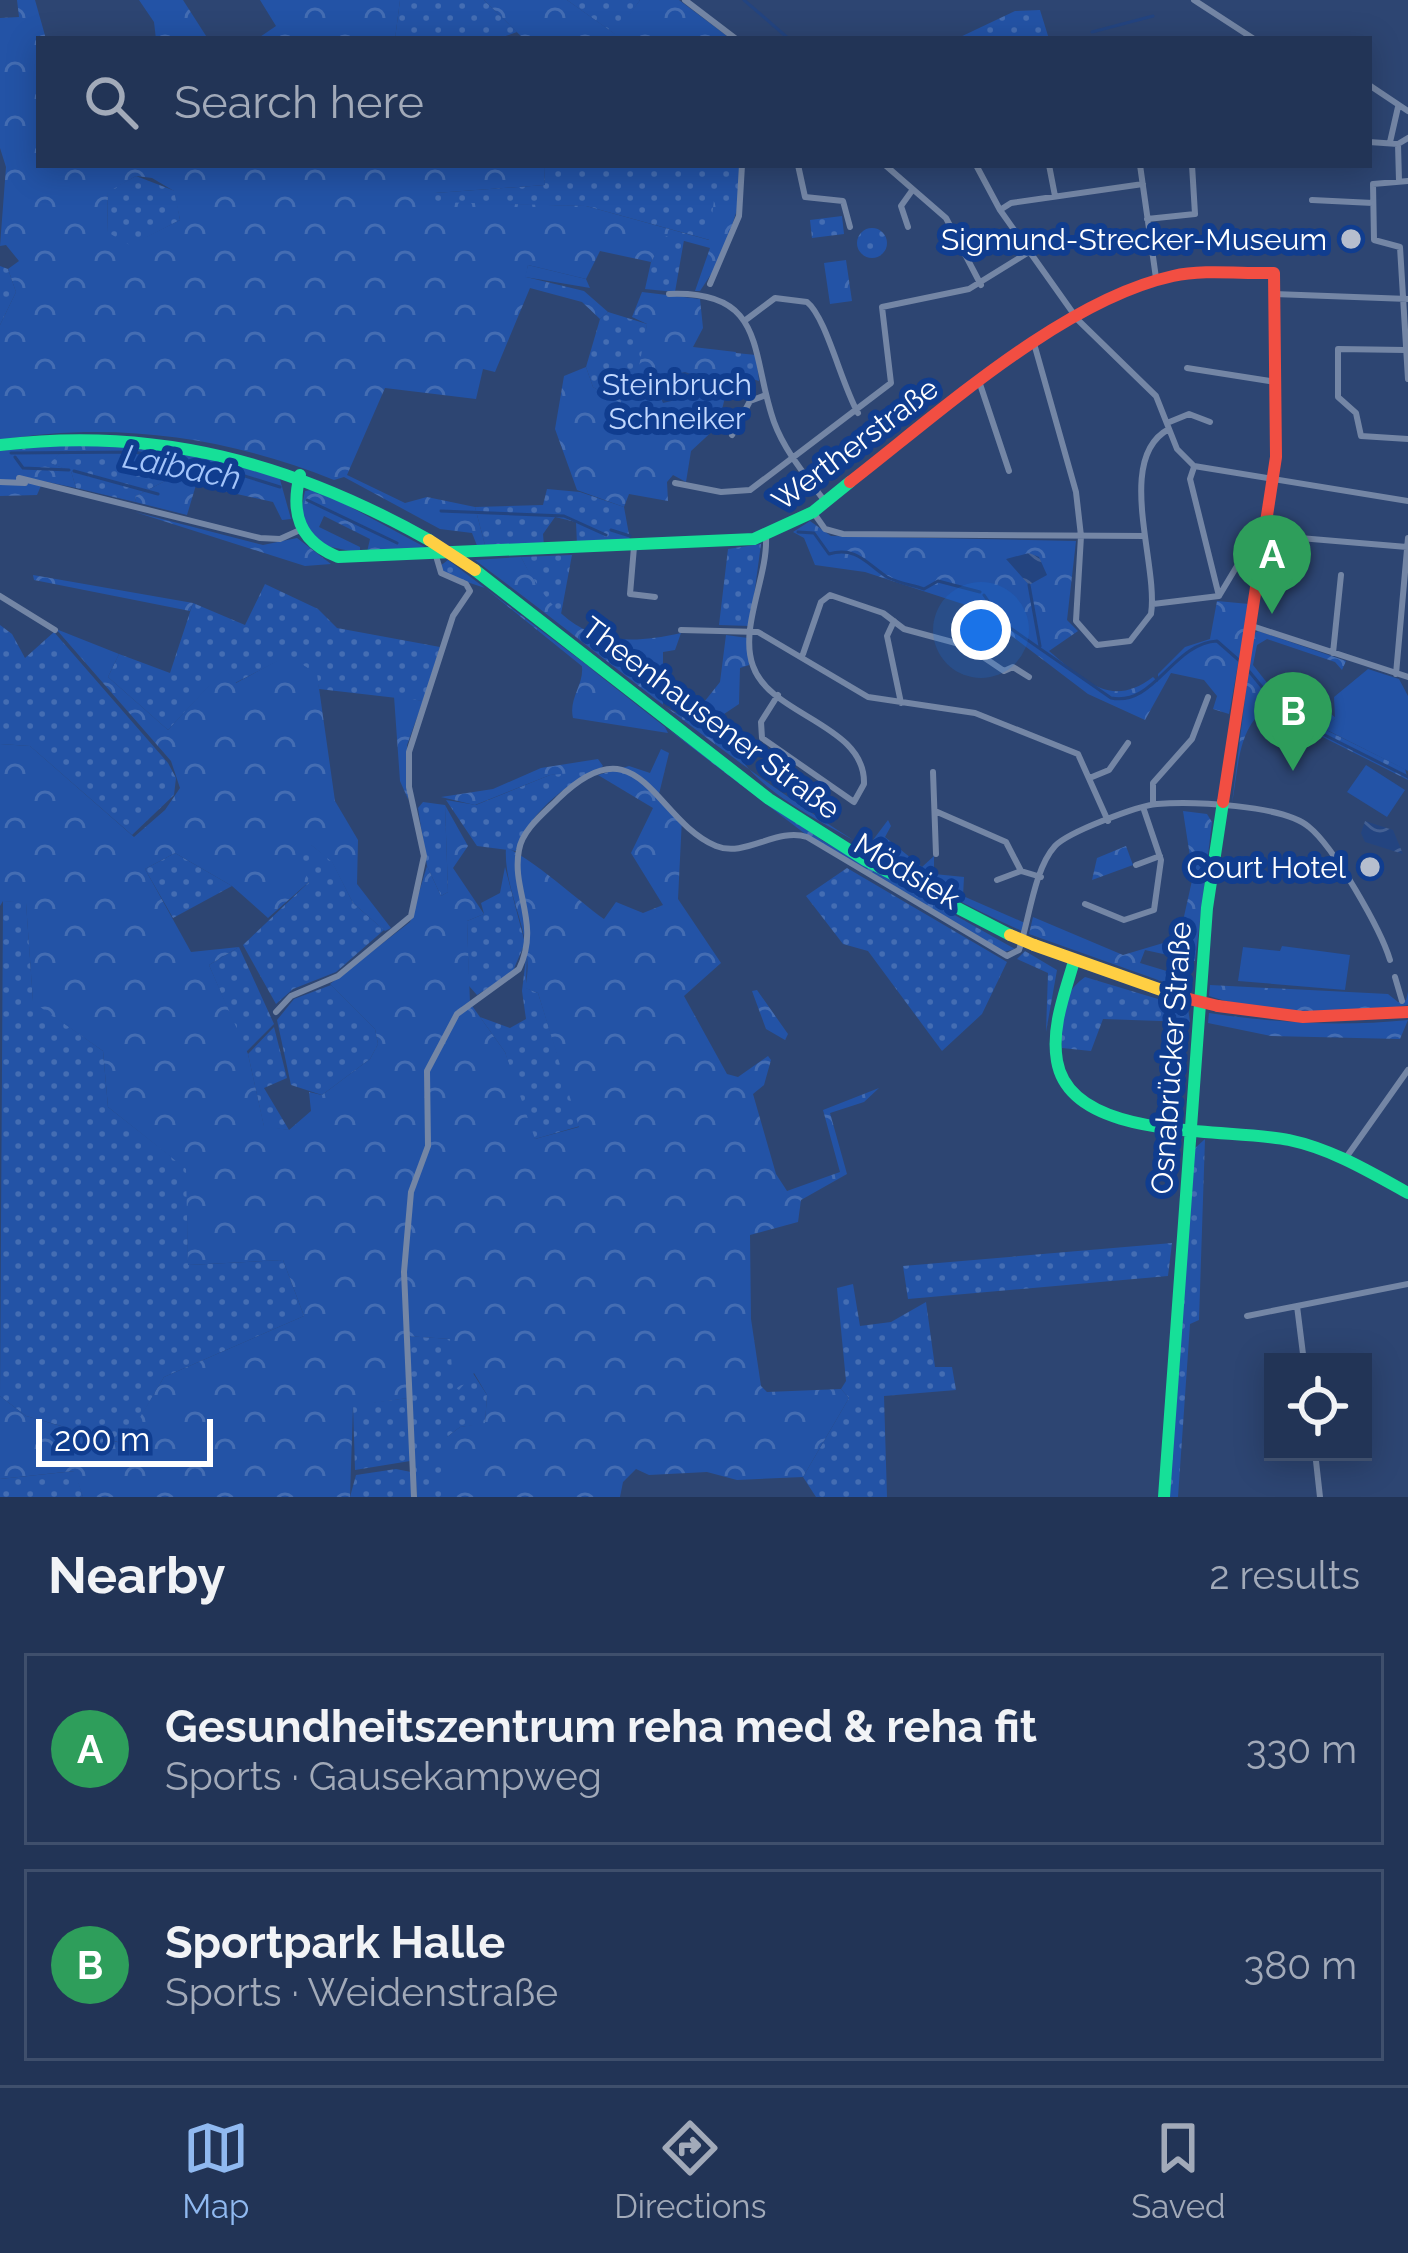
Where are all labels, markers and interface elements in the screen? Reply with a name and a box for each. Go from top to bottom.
search box [36,36,1372,168]
icon: search [78,69,144,135]
text: Search here [174,76,424,129]
place label: Sigmund-Strecker-Museum [941,222,1327,257]
marker: Sigmund-Strecker-Museum [1338,226,1364,252]
park label: Steinbruch Schneiker [602,367,752,436]
street label: Wertherstraße [765,370,945,518]
water label: Laibach [120,436,244,498]
pin: A [1233,515,1311,614]
your location [951,600,1011,660]
street label: Theenhausener Straße [575,610,847,826]
pin: B [1254,672,1332,771]
street label: Mödsiek [848,826,966,916]
place label: Court Hotel [1186,850,1347,885]
marker: Court Hotel [1357,854,1383,880]
street label: Osnabrücker Straße [1144,920,1198,1196]
map controls [1264,1353,1372,1461]
button: locate [1264,1353,1372,1461]
scale bar [36,1413,213,1466]
text: 200 m [54,1420,150,1459]
text: Nearby [48,1545,225,1605]
text: 2 results [1209,1552,1360,1598]
text: Gesundheitszentrum reha med & reha fit [165,1700,1037,1753]
text: A [77,1726,103,1772]
text: 330 m [1246,1726,1357,1772]
text: Sports · Gausekampweg [165,1753,602,1799]
text: Sportpark Halle [165,1916,505,1969]
text: B [77,1942,103,1988]
text: 380 m [1243,1942,1357,1988]
text: Sports · Weidenstraße [165,1969,558,2015]
tab: Map [182,2115,249,2226]
tab: Directions [614,2115,767,2226]
tab: Saved [1131,2115,1226,2226]

